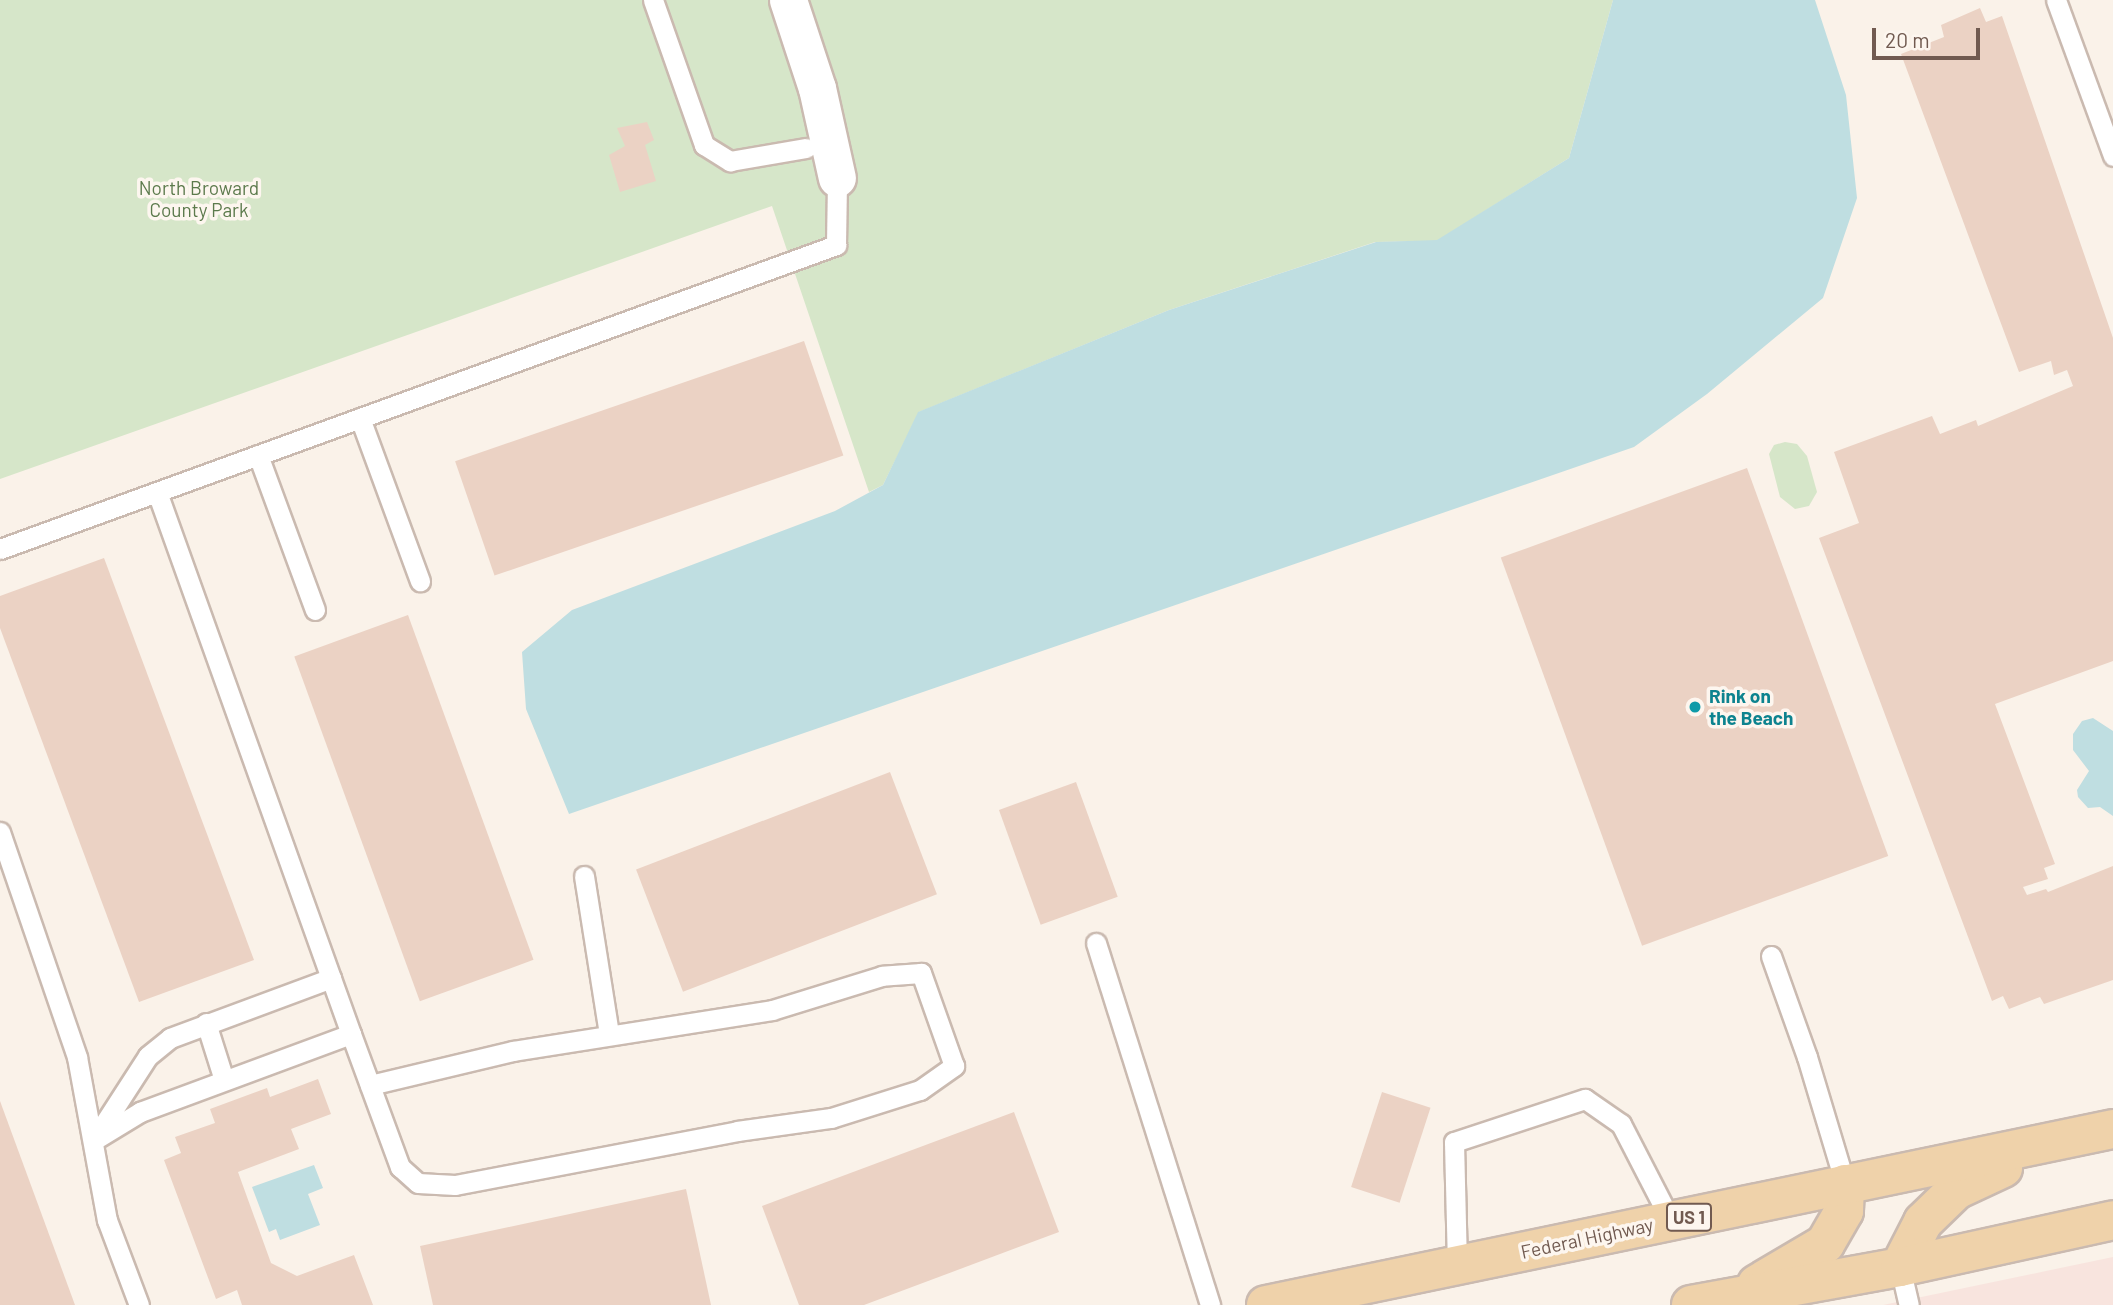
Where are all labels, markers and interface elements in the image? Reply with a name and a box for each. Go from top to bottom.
scale bar [1875,14,1983,58]
text: 20 m [1885,27,1930,52]
park label: North Broward County Park [139,177,259,221]
place label: Rink on the Beach [1709,685,1793,729]
marker: Rink on the Beach [1687,699,1703,715]
road number: US 1 [1664,1202,1714,1232]
street label: Federal Highway [1519,1213,1655,1263]

